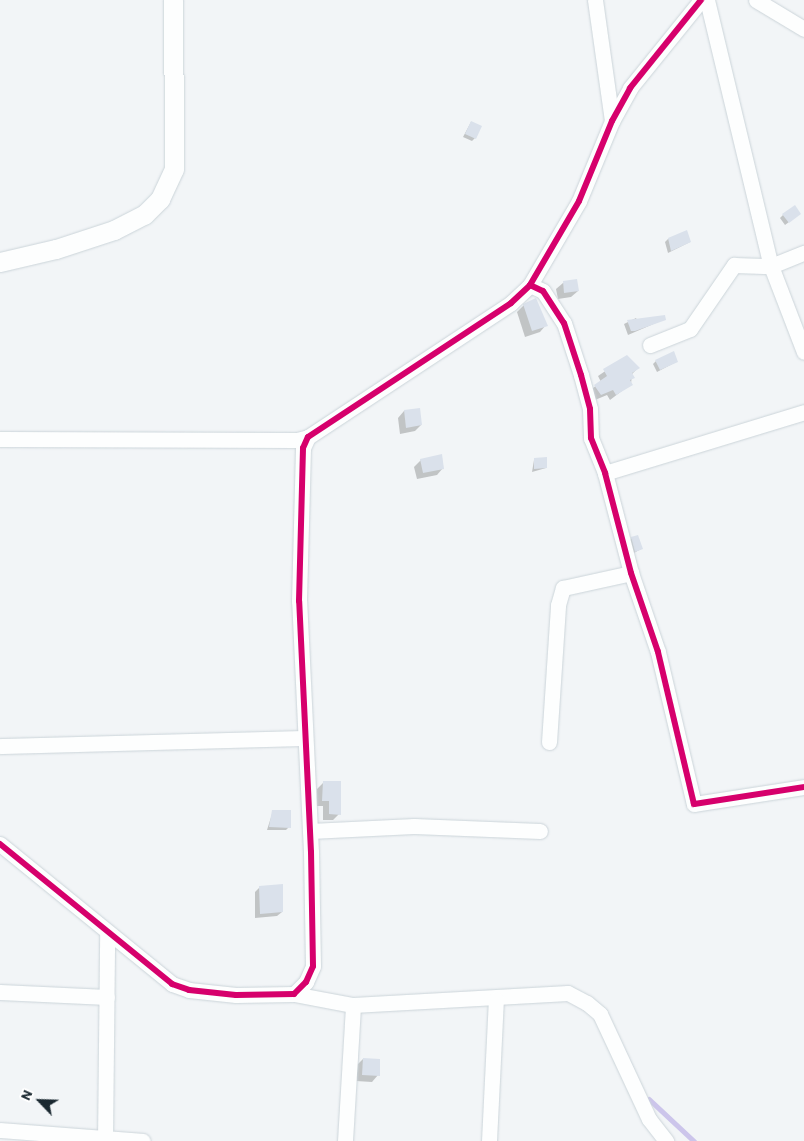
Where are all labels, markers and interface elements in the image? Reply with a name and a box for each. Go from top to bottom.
north arrow [15,1076,65,1126]
text: N [16,1087,35,1102]

